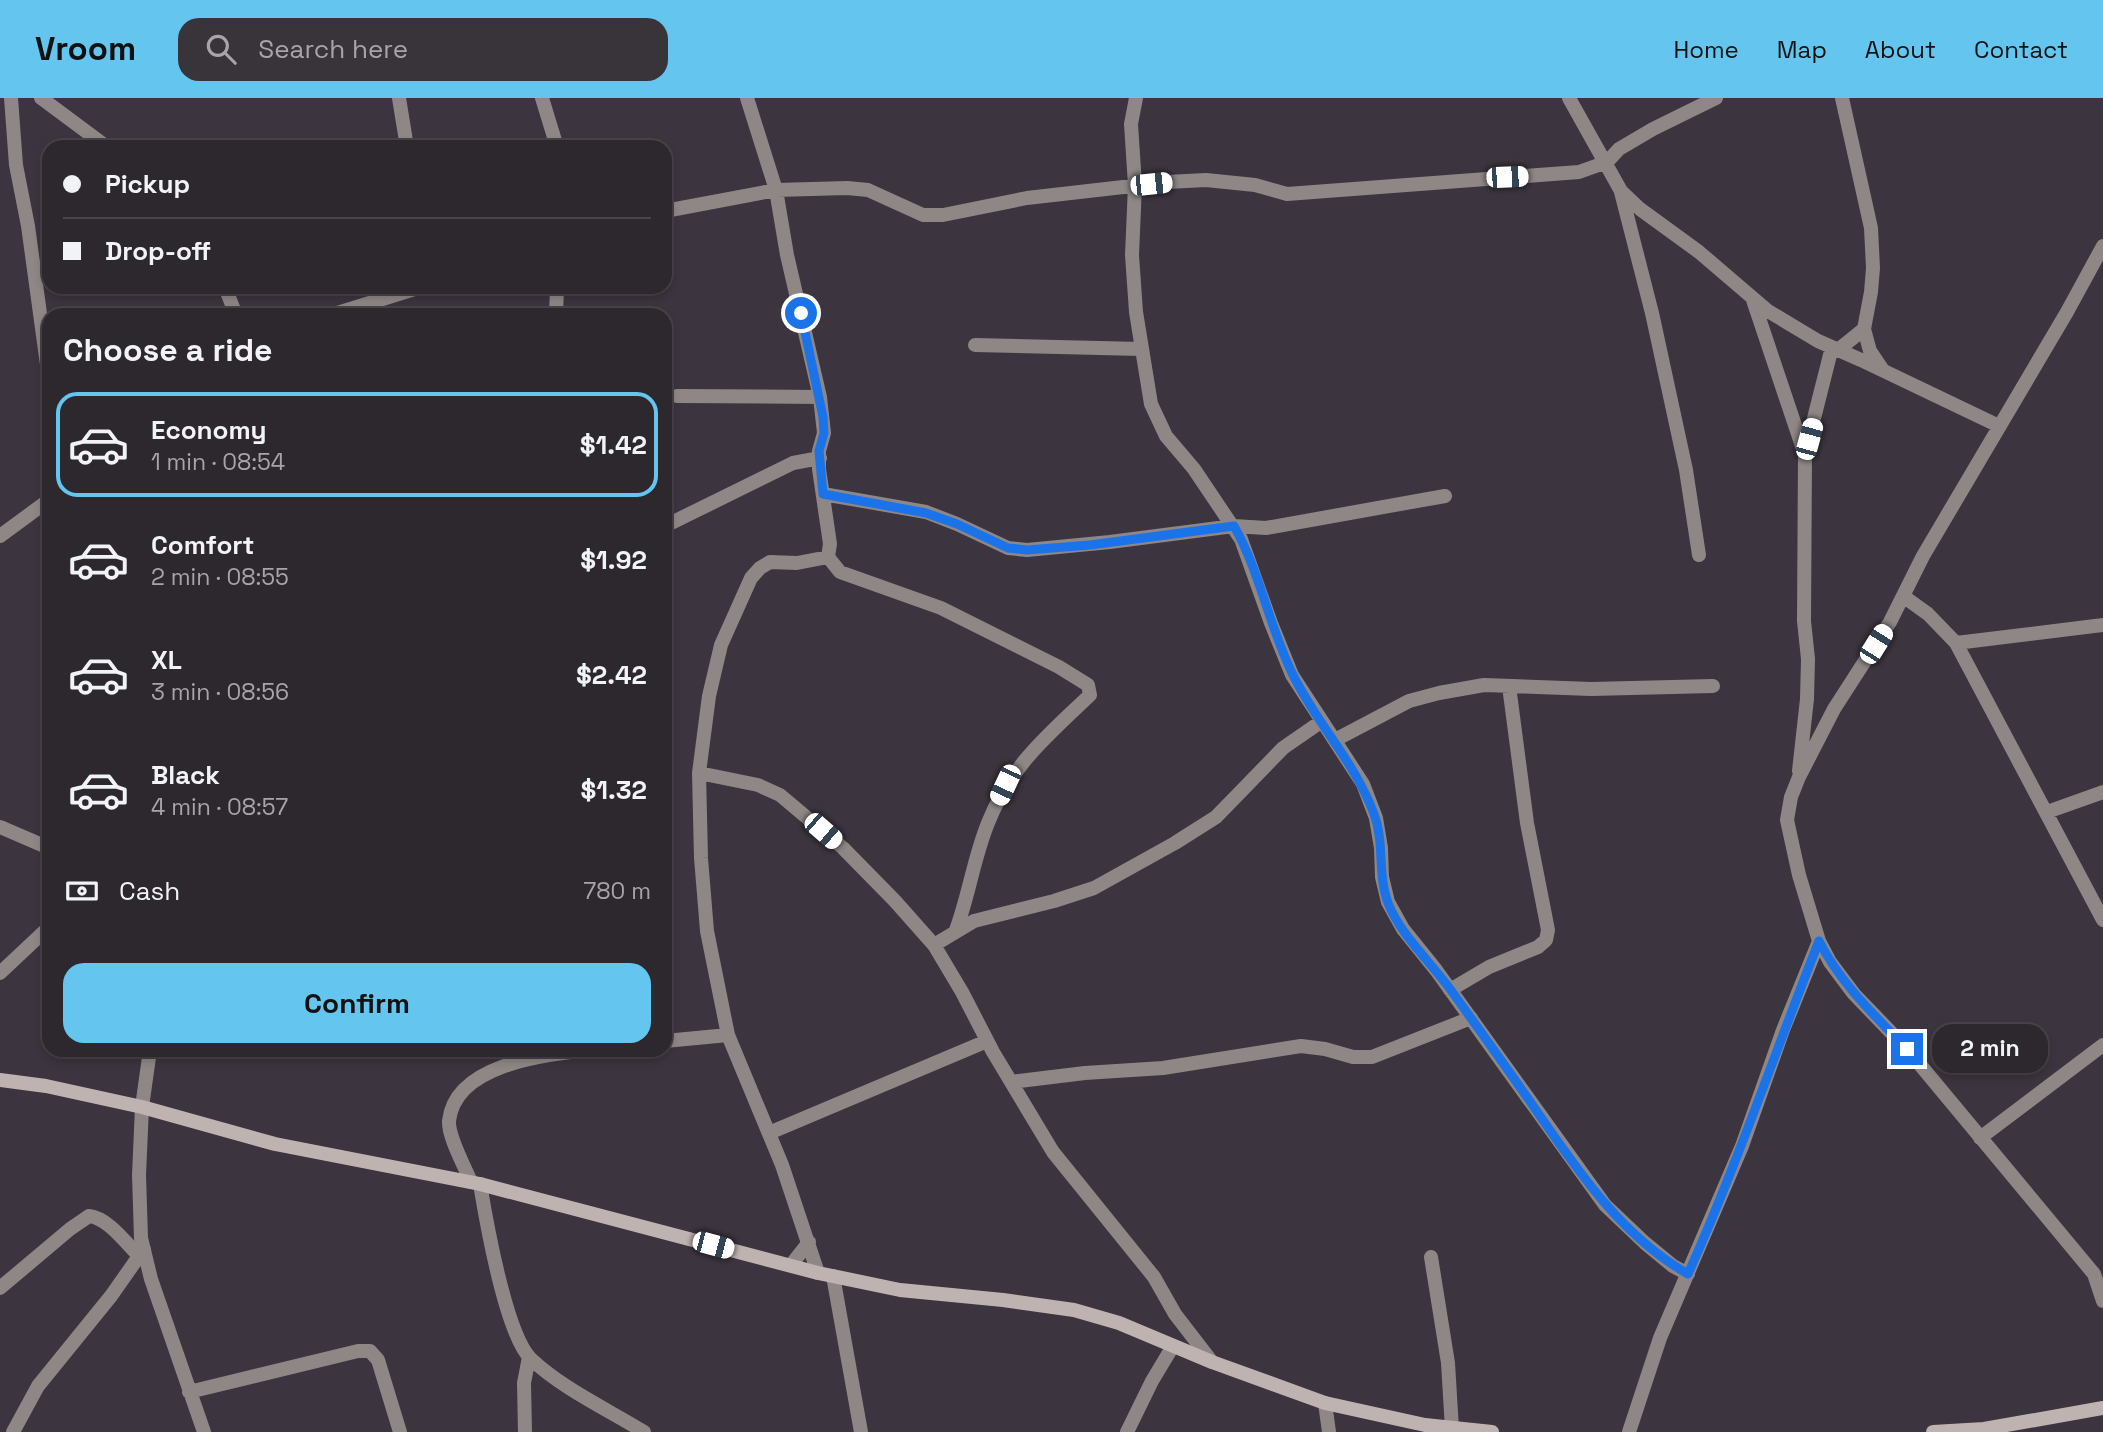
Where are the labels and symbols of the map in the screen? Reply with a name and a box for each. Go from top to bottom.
car [1486,166,1529,188]
car [1130,171,1173,197]
route start [785,297,817,329]
car [1794,416,1825,462]
car [1856,621,1897,667]
car [987,762,1024,808]
car [801,809,846,853]
callout: 2 min [1932,1024,2047,1074]
route end [1891,1033,1923,1065]
car [690,1229,737,1261]

